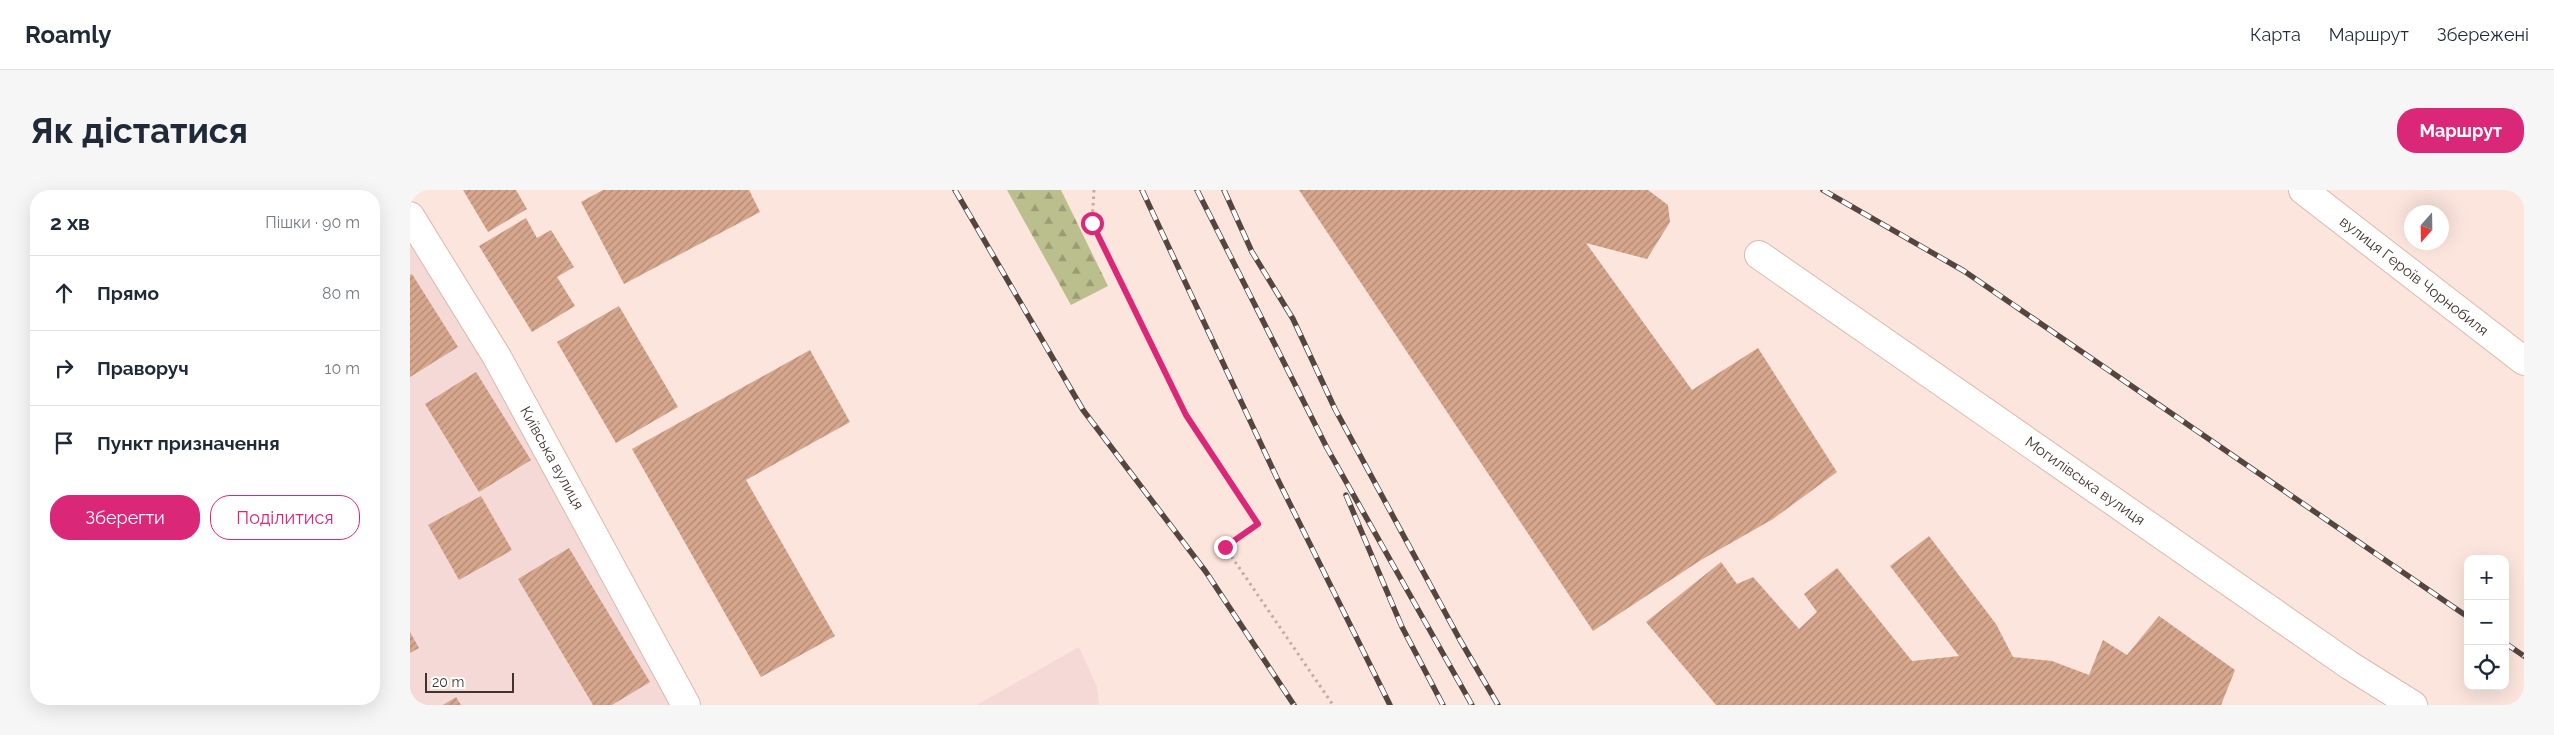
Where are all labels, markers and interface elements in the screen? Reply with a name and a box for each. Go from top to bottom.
text: Roamly [25,20,111,49]
text: Карта [2250,24,2301,45]
text: Маршрут [2329,24,2409,45]
text: Збережені [2437,24,2529,45]
button: Маршрут [2397,108,2524,153]
text: Як дістатися [30,110,248,151]
north arrow [2404,205,2449,250]
text: 2 хв [50,210,90,235]
route start [1081,212,1104,235]
street label: вулиця Героїв Чорнобиля [2336,212,2492,340]
text: Пішки · 90 m [265,213,360,232]
icon: ahead [50,279,78,307]
text: Прямо [97,282,159,304]
text: 80 m [322,284,360,303]
icon: right [50,354,78,382]
text: Праворуч [97,357,189,379]
text: 10 m [325,359,360,378]
street label: Київська вулиця [516,403,588,513]
icon: arrive [50,429,78,457]
text: Пункт призначення [97,432,280,454]
street label: Могилівська вулиця [2022,433,2148,529]
button: Зберегти [50,495,200,540]
button: Поділитися [210,495,360,540]
route end [1214,536,1237,559]
map controls [2464,555,2509,690]
button: + [2464,555,2509,600]
button: − [2464,600,2509,645]
button: locate [2464,645,2509,690]
scale bar [425,670,514,693]
text: 20 m [432,674,464,690]

